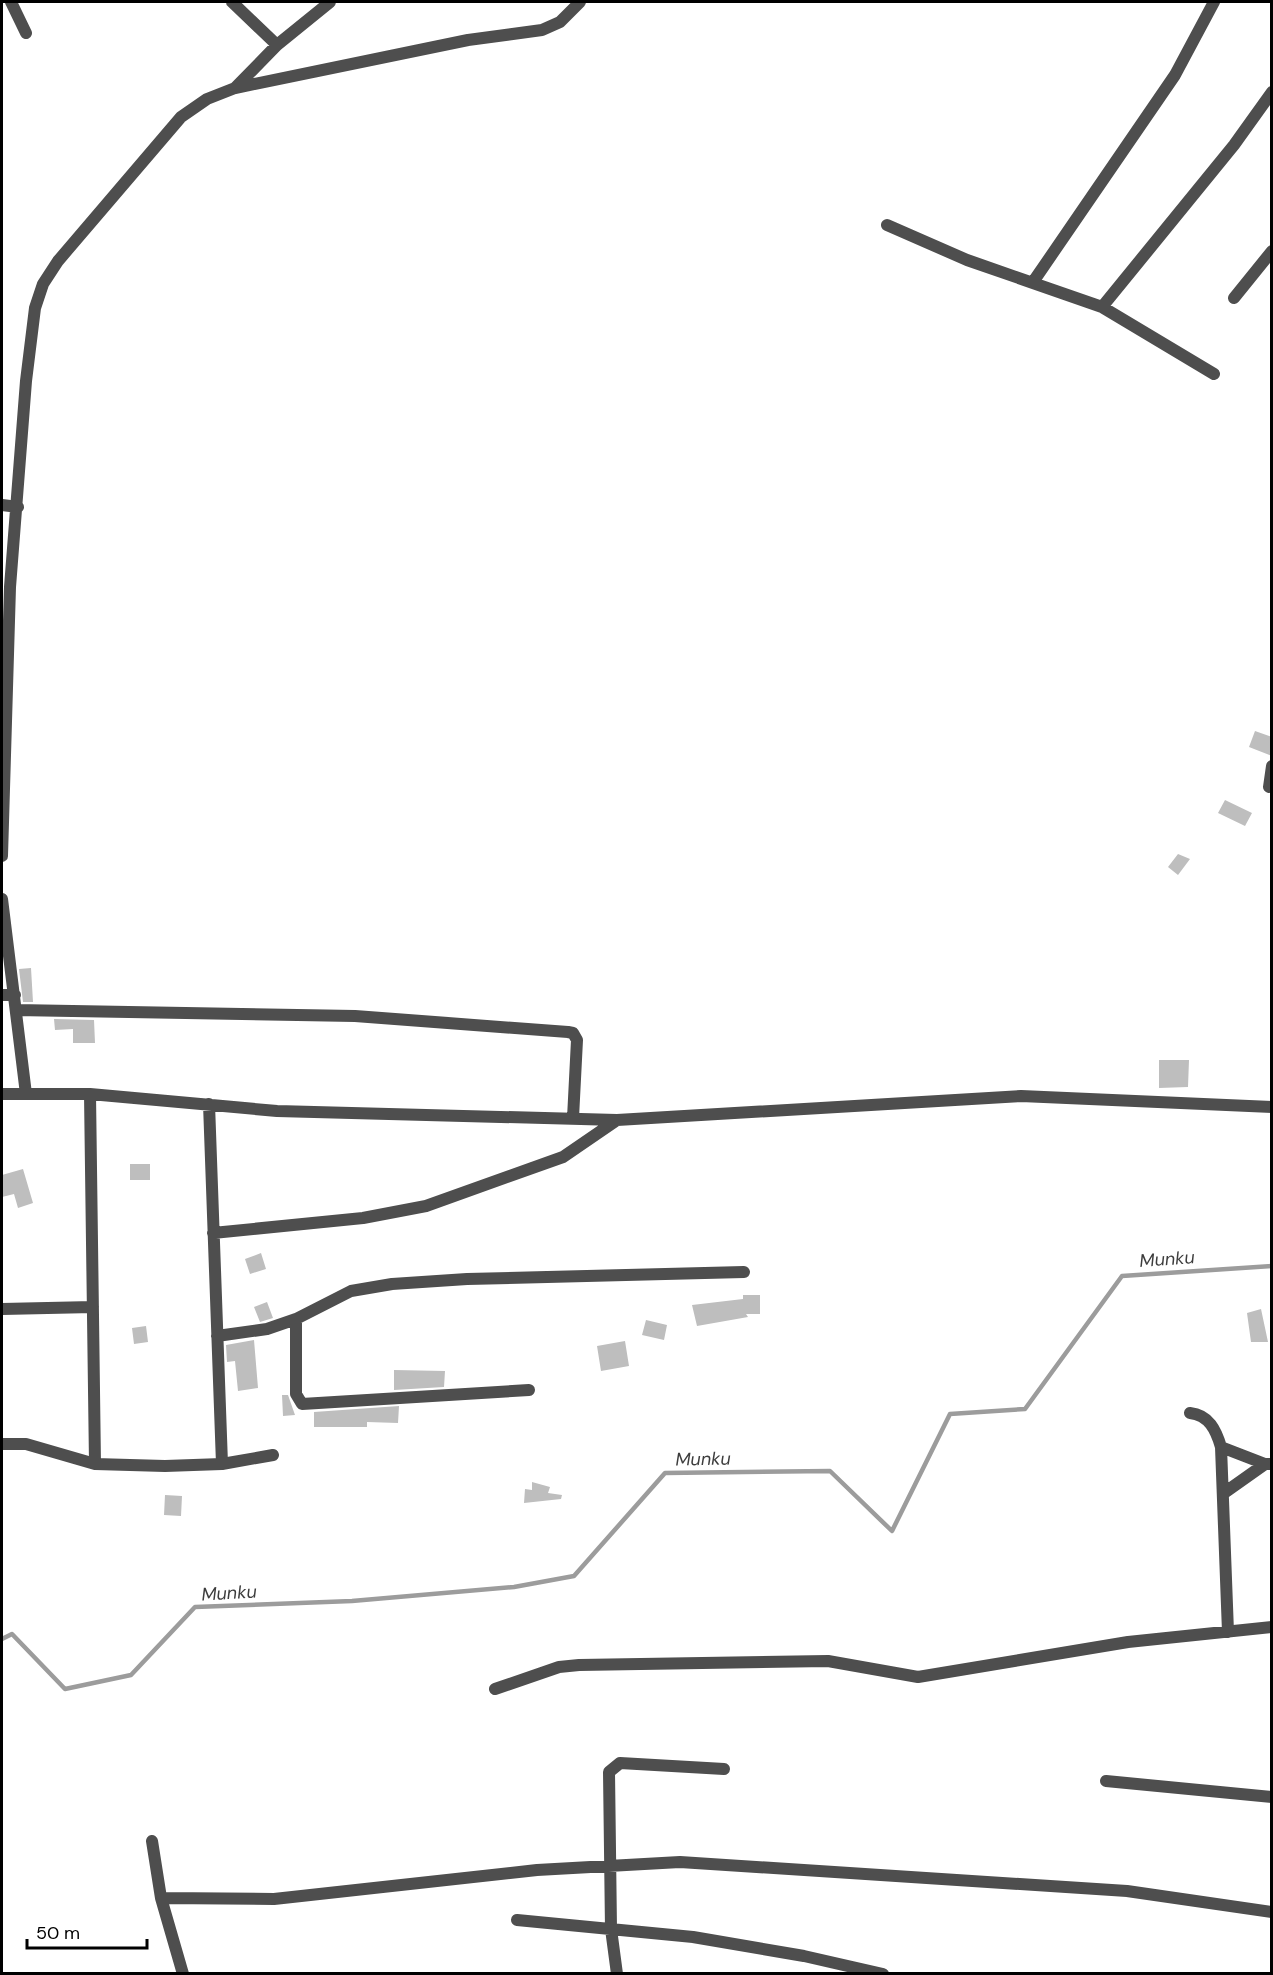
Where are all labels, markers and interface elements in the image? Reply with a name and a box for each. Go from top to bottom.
water label: Munku [1139,1245,1195,1273]
water label: Munku [675,1447,731,1471]
water label: Munku [201,1580,257,1606]
scale bar [27,1912,147,1950]
text: 50 m [36,1921,80,1945]

